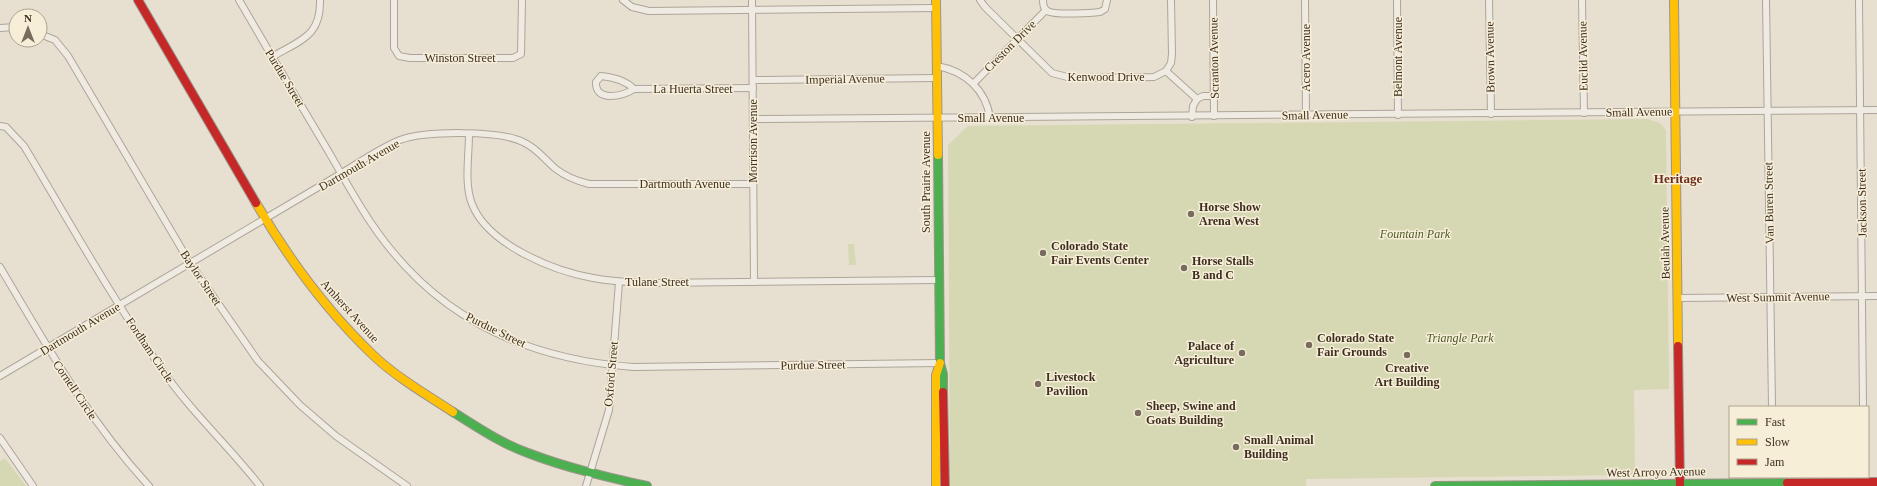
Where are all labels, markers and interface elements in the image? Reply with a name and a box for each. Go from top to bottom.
north arrow [8,8,48,48]
text: N [24,12,32,24]
street label: Creston Drive [981,17,1039,75]
street label: Scranton Avenue [1206,17,1222,99]
street label: Belmont Avenue [1391,17,1405,97]
street label: Brown Avenue [1482,21,1498,93]
street label: Euclid Avenue [1575,21,1591,91]
street label: Acero Avenue [1299,24,1313,92]
street label: Purdue Street [262,47,308,110]
street label: Winston Street [424,51,496,65]
street label: Kenwood Drive [1068,70,1144,84]
street label: Imperial Avenue [805,71,885,87]
street label: La Huerta Street [653,82,733,96]
street label: Morrison Avenue [746,99,760,183]
street label: Small Avenue [1605,104,1673,120]
street label: Small Avenue [1281,107,1349,123]
street label: Small Avenue [958,111,1024,125]
street label: South Prairie Avenue [919,131,933,233]
street label: Dartmouth Avenue [316,136,402,194]
street label: Van Buren Street [1761,161,1777,244]
street label: Jackson Street [1854,168,1870,238]
district label: Heritage [1654,171,1702,186]
street label: Dartmouth Avenue [640,177,730,191]
place label: Horse Show Arena West [1199,200,1261,228]
street label: Beulah Avenue [1657,207,1673,279]
marker: Horse Show Arena West [1186,209,1196,219]
park label: Fountain Park [1379,227,1451,241]
place label: Colorado State Fair Events Center [1051,239,1149,267]
street label: Baylor Street [177,248,225,309]
marker: Colorado State Fair Events Center [1038,248,1048,258]
place label: Horse Stalls B and C [1192,254,1254,282]
marker: Horse Stalls B and C [1179,263,1189,273]
street label: Tulane Street [625,275,690,289]
street label: Amherst Avenue [318,277,382,345]
street label: West Summit Avenue [1726,289,1830,305]
street label: Dartmouth Avenue [37,300,123,358]
street label: Purdue Street [464,309,529,351]
street label: Fordham Circle [123,315,177,385]
place label: Colorado State Fair Grounds [1317,331,1395,359]
park label: Triangle Park [1426,331,1494,345]
place label: Palace of Agriculture [1174,339,1235,367]
street label: Oxford Street [601,340,621,407]
marker: Colorado State Fair Grounds [1304,340,1314,350]
marker: Palace of Agriculture [1237,348,1247,358]
marker: Creative Art Building [1402,350,1412,360]
street label: Purdue Street [780,357,846,373]
street label: Cornell Circle [50,358,100,422]
place label: Creative Art Building [1374,361,1440,389]
place label: Livestock Pavilion [1046,370,1096,398]
marker: Livestock Pavilion [1033,379,1043,389]
place label: Sheep, Swine and Goats Building [1146,399,1236,427]
legend [1729,406,1869,478]
marker: Sheep, Swine and Goats Building [1133,408,1143,418]
text: Fast [1765,415,1786,429]
place label: Small Animal Building [1244,433,1314,461]
text: Slow [1765,435,1790,449]
marker: Small Animal Building [1231,442,1241,452]
text: Jam [1765,455,1785,469]
street label: West Arroyo Avenue [1606,464,1706,480]

